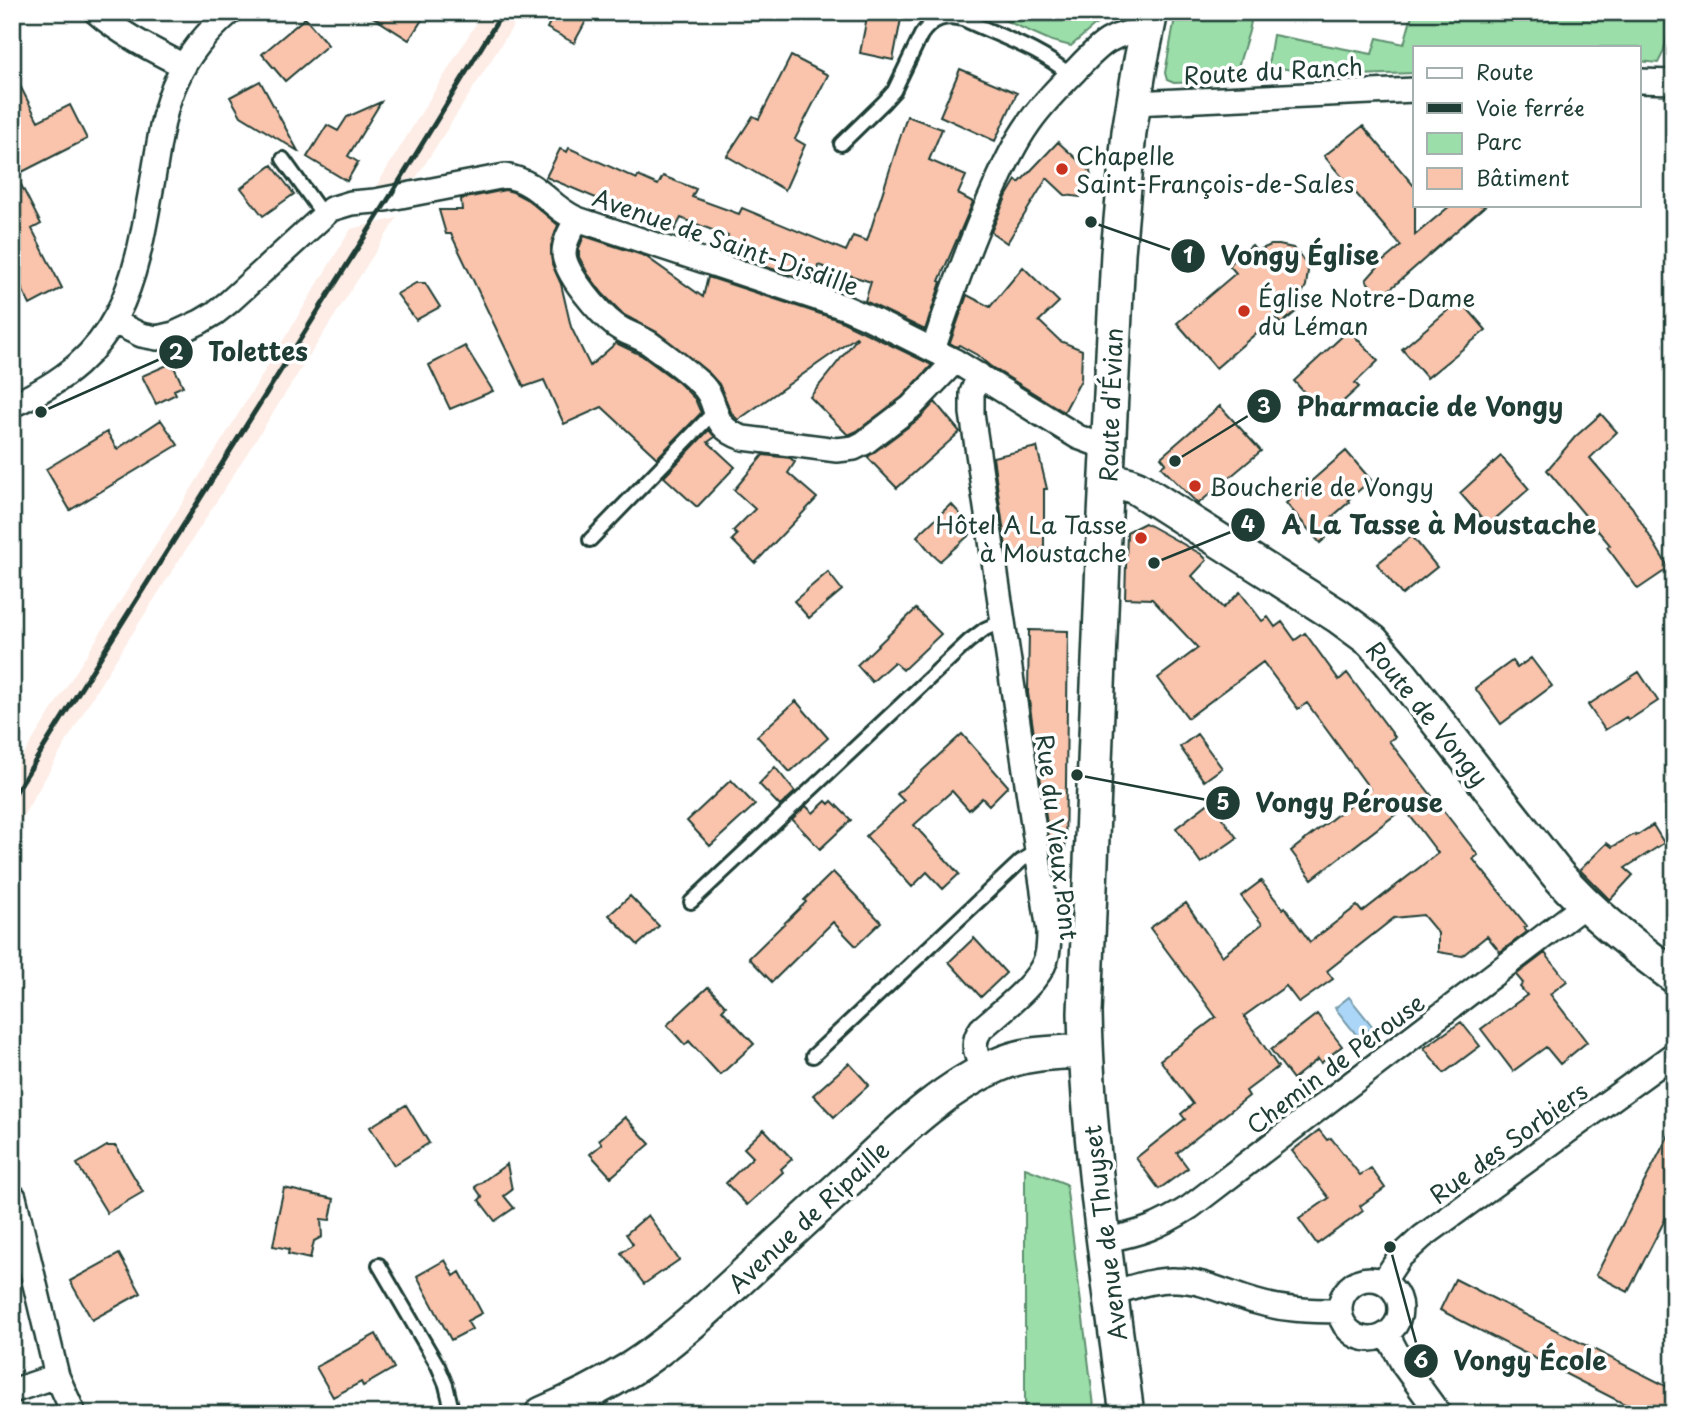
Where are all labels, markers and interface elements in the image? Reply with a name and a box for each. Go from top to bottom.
legend [1413,46,1640,206]
street label: Route du Ranch [1182,47,1364,93]
text: Route [1476,55,1534,87]
text: Voie ferrée [1476,91,1585,123]
text: Parc [1476,125,1522,157]
place label: Chapelle Saint-François-de-Sales [1076,137,1355,201]
marker: Chapelle Saint-François-de-Sales [1054,161,1070,177]
text: Bâtiment [1476,161,1569,193]
street label: Avenue de Saint-Disdille [588,178,864,304]
callout: Vongy Église [1170,233,1394,280]
text: Vongy Église [1221,235,1379,274]
text: 1 [1183,238,1193,270]
place label: Église Notre-Dame du Léman [1258,279,1475,343]
marker: Église Notre-Dame du Léman [1236,303,1252,319]
street label: Route d'Évian [1089,327,1131,483]
callout: Tolettes [159,329,322,376]
text: Tolettes [208,331,308,370]
text: 2 [169,335,184,367]
callout: Pharmacie de Vongy [1247,383,1579,430]
text: Pharmacie de Vongy [1297,386,1563,425]
text: 3 [1257,389,1271,421]
place label: Boucherie de Vongy [1209,468,1434,504]
marker: Boucherie de Vongy [1187,478,1203,494]
callout: A La Tasse à Moustache [1231,501,1611,548]
text: A La Tasse à Moustache [1281,504,1596,543]
place label: Hôtel A La Tasse à Moustache [935,506,1127,570]
text: 4 [1241,507,1255,539]
marker: Hôtel A La Tasse à Moustache [1133,530,1149,546]
street label: Route de Vongy [1358,633,1498,793]
street label: Rue du Vieux Pont [1028,732,1089,942]
callout: Vongy Pérouse [1206,779,1457,826]
text: Vongy Pérouse [1255,782,1443,821]
text: 5 [1216,785,1230,817]
street label: Chemin de Pérouse [1238,984,1432,1142]
street label: Rue des Sorbiers [1422,1072,1594,1212]
street label: Avenue de Thuyset [1073,1123,1135,1343]
street label: Avenue de Ripaille [719,1131,897,1301]
callout: Vongy École [1403,1337,1621,1384]
text: Vongy École [1453,1340,1607,1379]
text: 6 [1414,1343,1429,1375]

